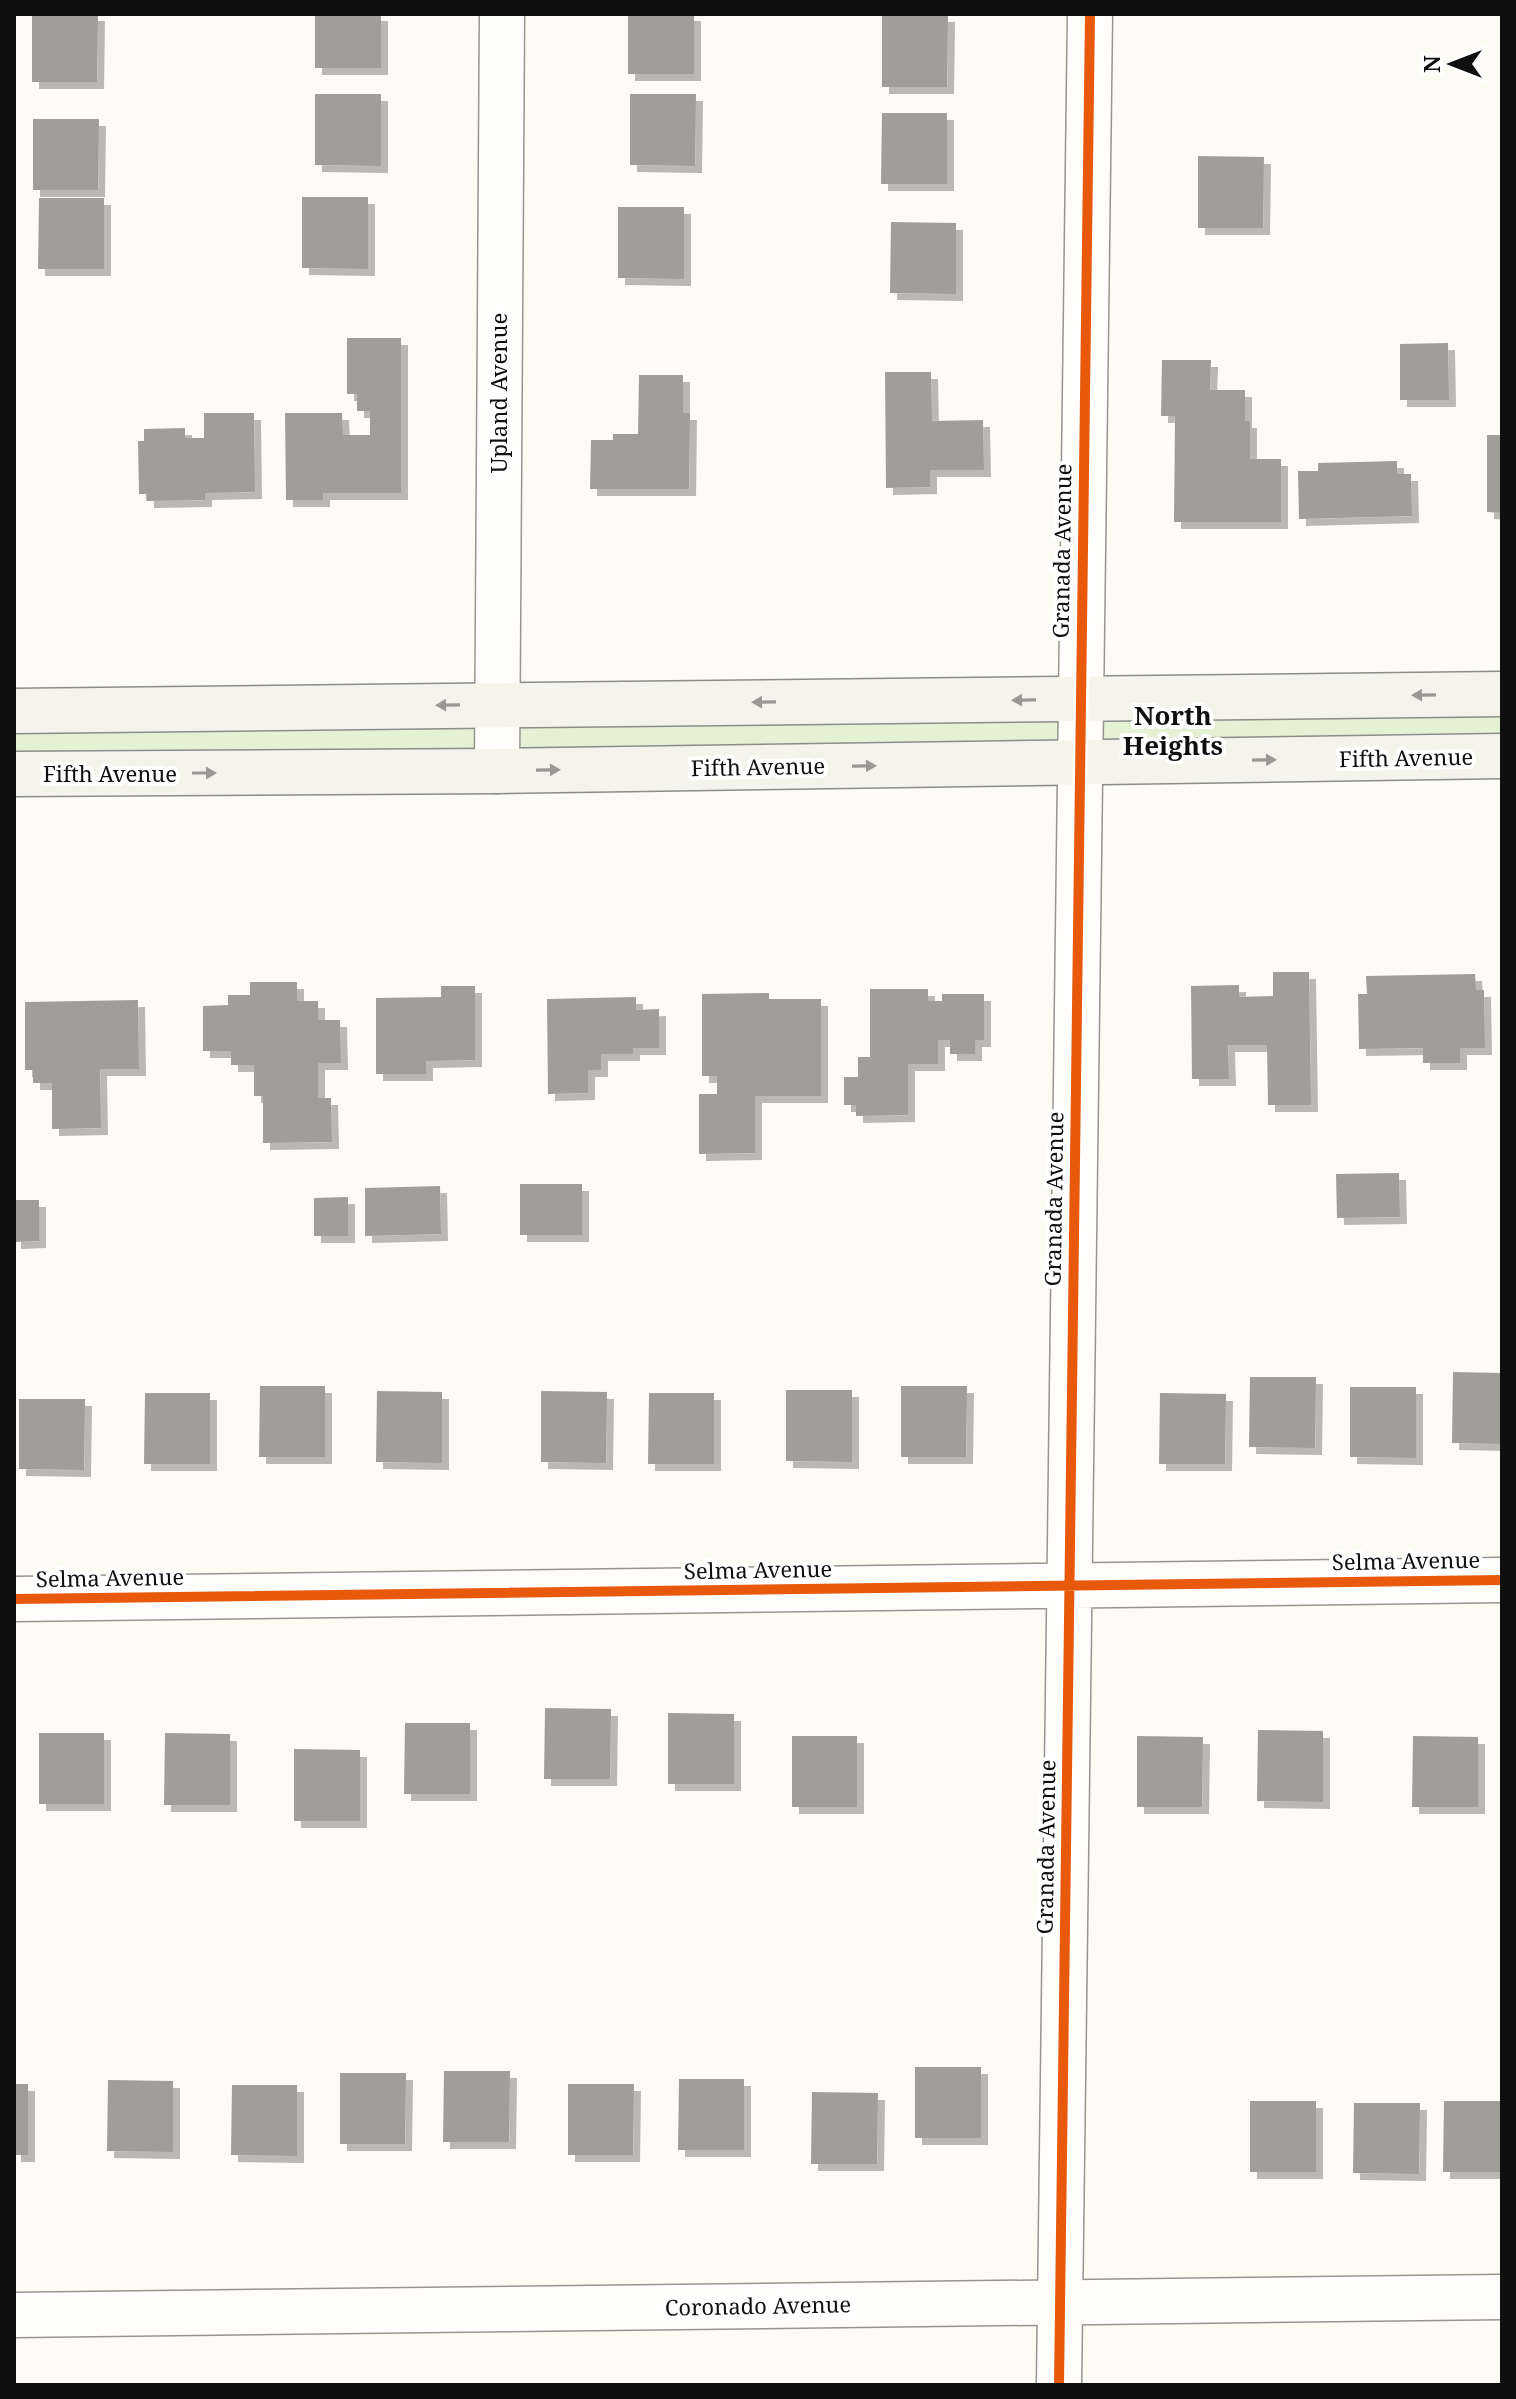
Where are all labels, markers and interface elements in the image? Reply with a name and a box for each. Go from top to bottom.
north arrow [1412,24,1492,104]
text: N [1416,55,1446,73]
street label: Upland Avenue [483,313,513,473]
street label: Granada Avenue [1044,463,1078,639]
one-way arrow [1411,689,1436,701]
one-way arrow [1011,694,1036,706]
one-way arrow [751,696,776,709]
district label: North Heights [1123,697,1223,763]
one-way arrow [435,699,460,712]
street label: Fifth Avenue [1339,741,1473,773]
street label: Fifth Avenue [691,750,825,782]
one-way arrow [1252,754,1277,766]
street label: Fifth Avenue [43,758,177,788]
one-way arrow [852,760,877,772]
one-way arrow [536,764,561,777]
one-way arrow [192,767,217,779]
street label: Granada Avenue [1036,1111,1070,1287]
street label: Selma Avenue [1332,1544,1480,1576]
street label: Selma Avenue [684,1553,832,1585]
street label: Selma Avenue [36,1561,184,1593]
street label: Granada Avenue [1028,1759,1062,1935]
street label: Coronado Avenue [665,2288,851,2322]

